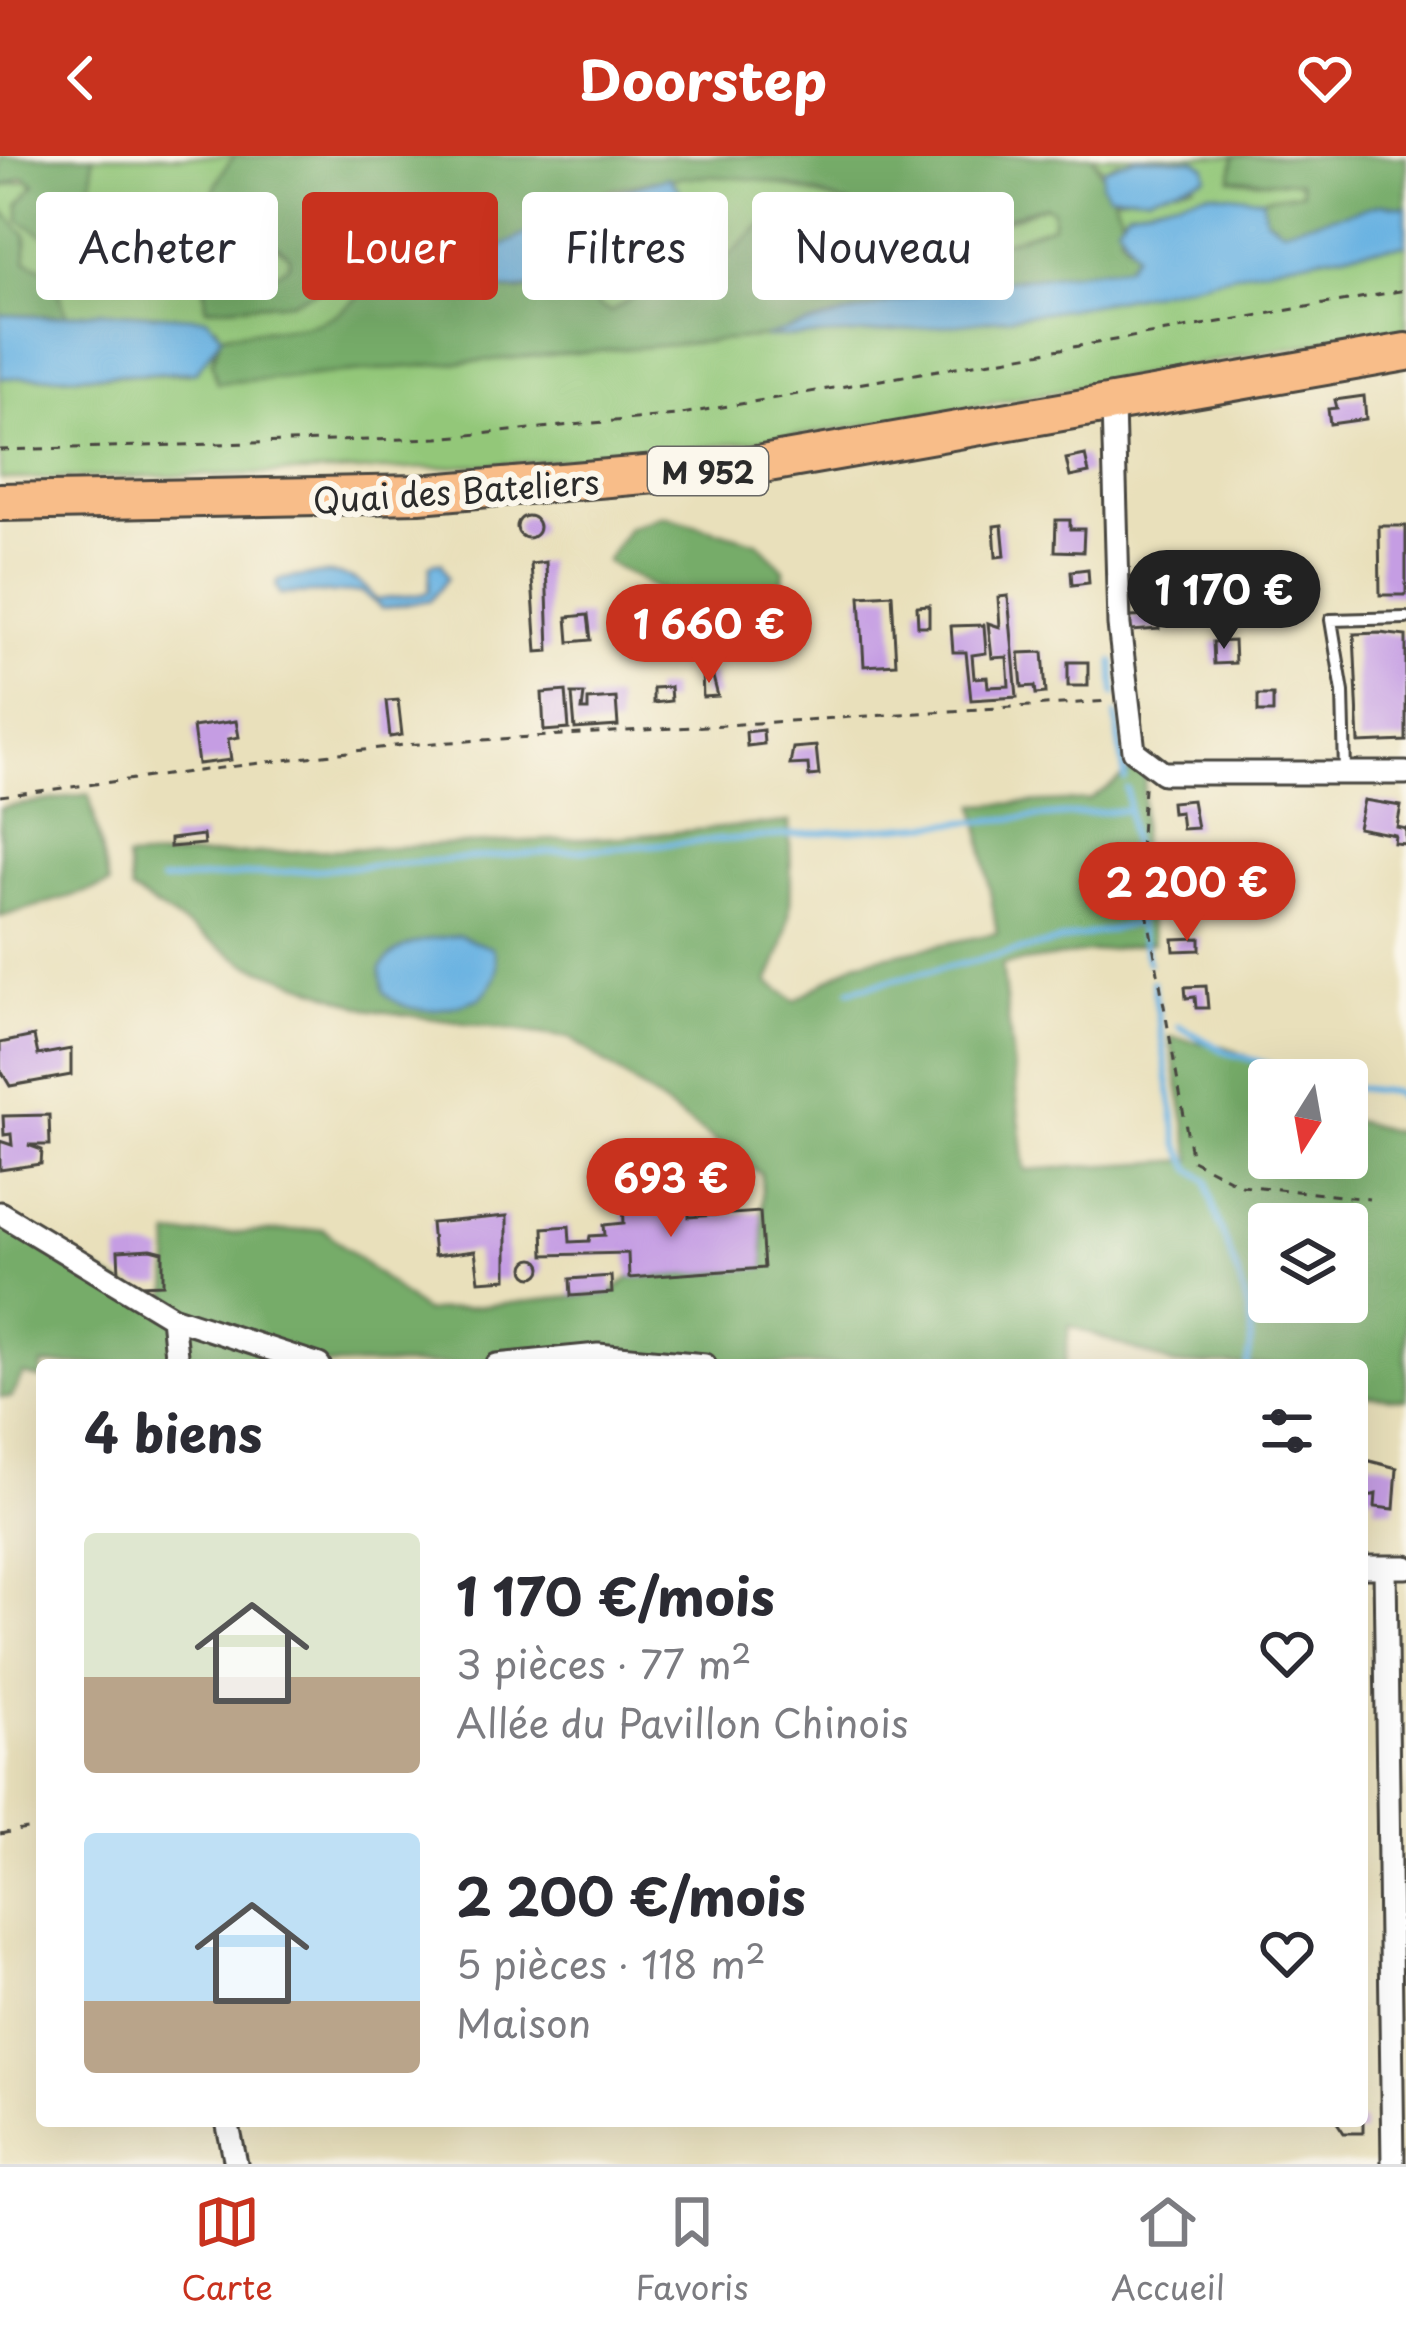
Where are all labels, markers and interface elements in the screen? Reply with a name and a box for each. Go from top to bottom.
text: Doorstep [579,38,827,119]
icon: back [48,45,114,111]
icon: heart [1292,45,1358,111]
chip: Acheter [36,192,278,300]
chip: Louer [302,192,498,300]
chip: Filtres [522,192,728,300]
chip: Nouveau [752,192,1014,300]
road number: M 952 [648,447,768,495]
street label: Quai des Bateliers [311,455,601,525]
pin: 1 170 € [1113,550,1335,652]
text: 1 170 € [1154,559,1294,618]
pin: 1 660 € [598,584,820,686]
text: 1 660 € [633,593,785,652]
pin: 2 200 € [1076,842,1298,944]
text: 2 200 € [1106,851,1268,910]
north arrow [1248,1059,1368,1179]
map controls [1248,1059,1368,1323]
pin: 693 € [587,1138,755,1240]
text: 693 € [613,1147,729,1206]
button: layers [1248,1203,1368,1323]
text: 4 biens [84,1393,263,1470]
icon: filters [1254,1398,1320,1464]
text: 1 170 €/mois [456,1556,775,1633]
icon: home [180,1581,324,1725]
icon: heart [1254,1620,1320,1686]
text: 3 pièces · 77 m² [456,1633,752,1692]
text: Allée du Pavillon Chinois [456,1692,909,1751]
text: 2 200 €/mois [456,1856,806,1933]
icon: home [180,1881,324,2025]
icon: heart [1254,1920,1320,1986]
text: 5 pièces · 118 m² [456,1933,766,1992]
text: Maison [456,1992,591,2051]
tab: Carte [181,2189,273,2311]
tab: Favoris [635,2189,749,2311]
tab: Accueil [1111,2189,1225,2311]

